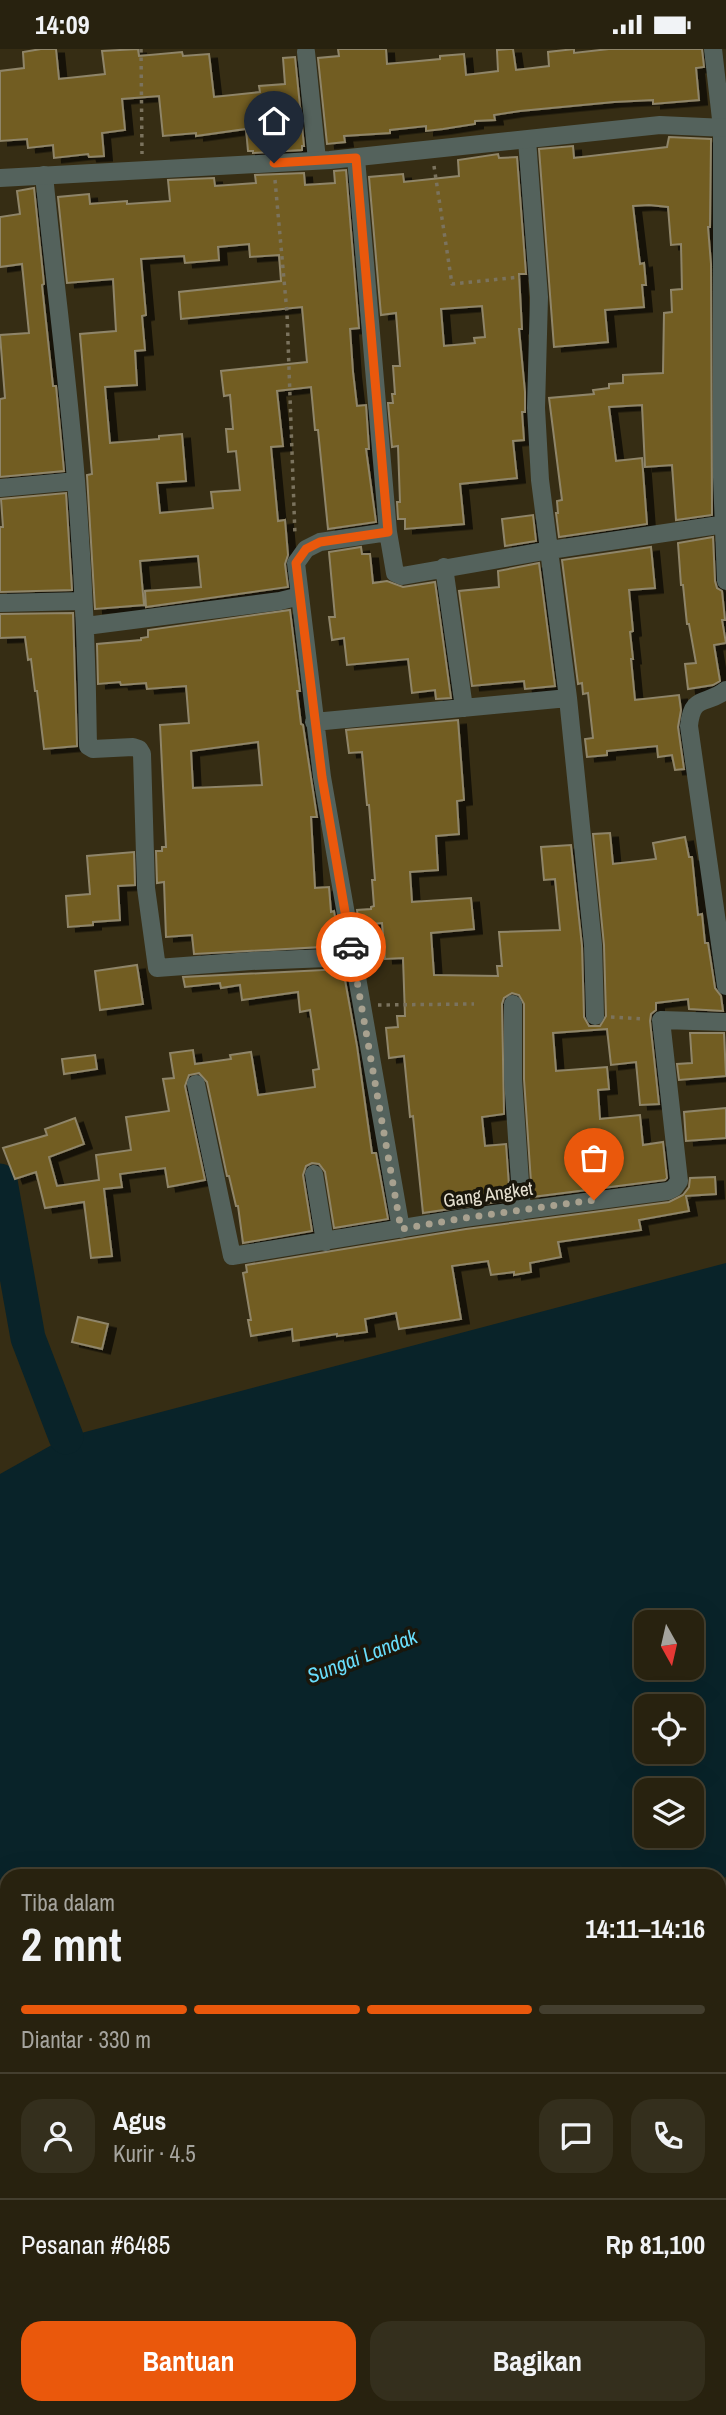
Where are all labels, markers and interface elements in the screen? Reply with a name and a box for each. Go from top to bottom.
text: 14:09 [35,7,90,42]
pin [244,91,304,163]
icon: home [255,102,293,140]
courier [316,912,386,982]
icon: car [332,928,370,966]
pin [564,1128,624,1200]
icon: bag [575,1139,613,1177]
street label: Gang Angket [442,1175,535,1213]
north arrow [634,1610,704,1680]
map controls [634,1610,704,1848]
water label: Sungai Landak [303,1621,423,1690]
button: locate [634,1694,704,1764]
button: layers [634,1778,704,1848]
text: Tiba dalam [21,1887,115,1918]
text: 14:11–14:16 [585,1911,705,1946]
text: 2 mnt [21,1913,122,1975]
text: Diantar · 330 m [21,2024,151,2055]
button: person [21,2099,95,2173]
button: chat [539,2099,613,2173]
button: phone [631,2099,705,2173]
text: Agus [113,2103,166,2138]
text: Kurir · 4.5 [113,2138,196,2169]
text: Pesanan #6485 [21,2227,170,2262]
text: Rp 81,100 [605,2227,705,2262]
button: Bantuan [21,2321,356,2401]
button: Bagikan [370,2321,705,2401]

